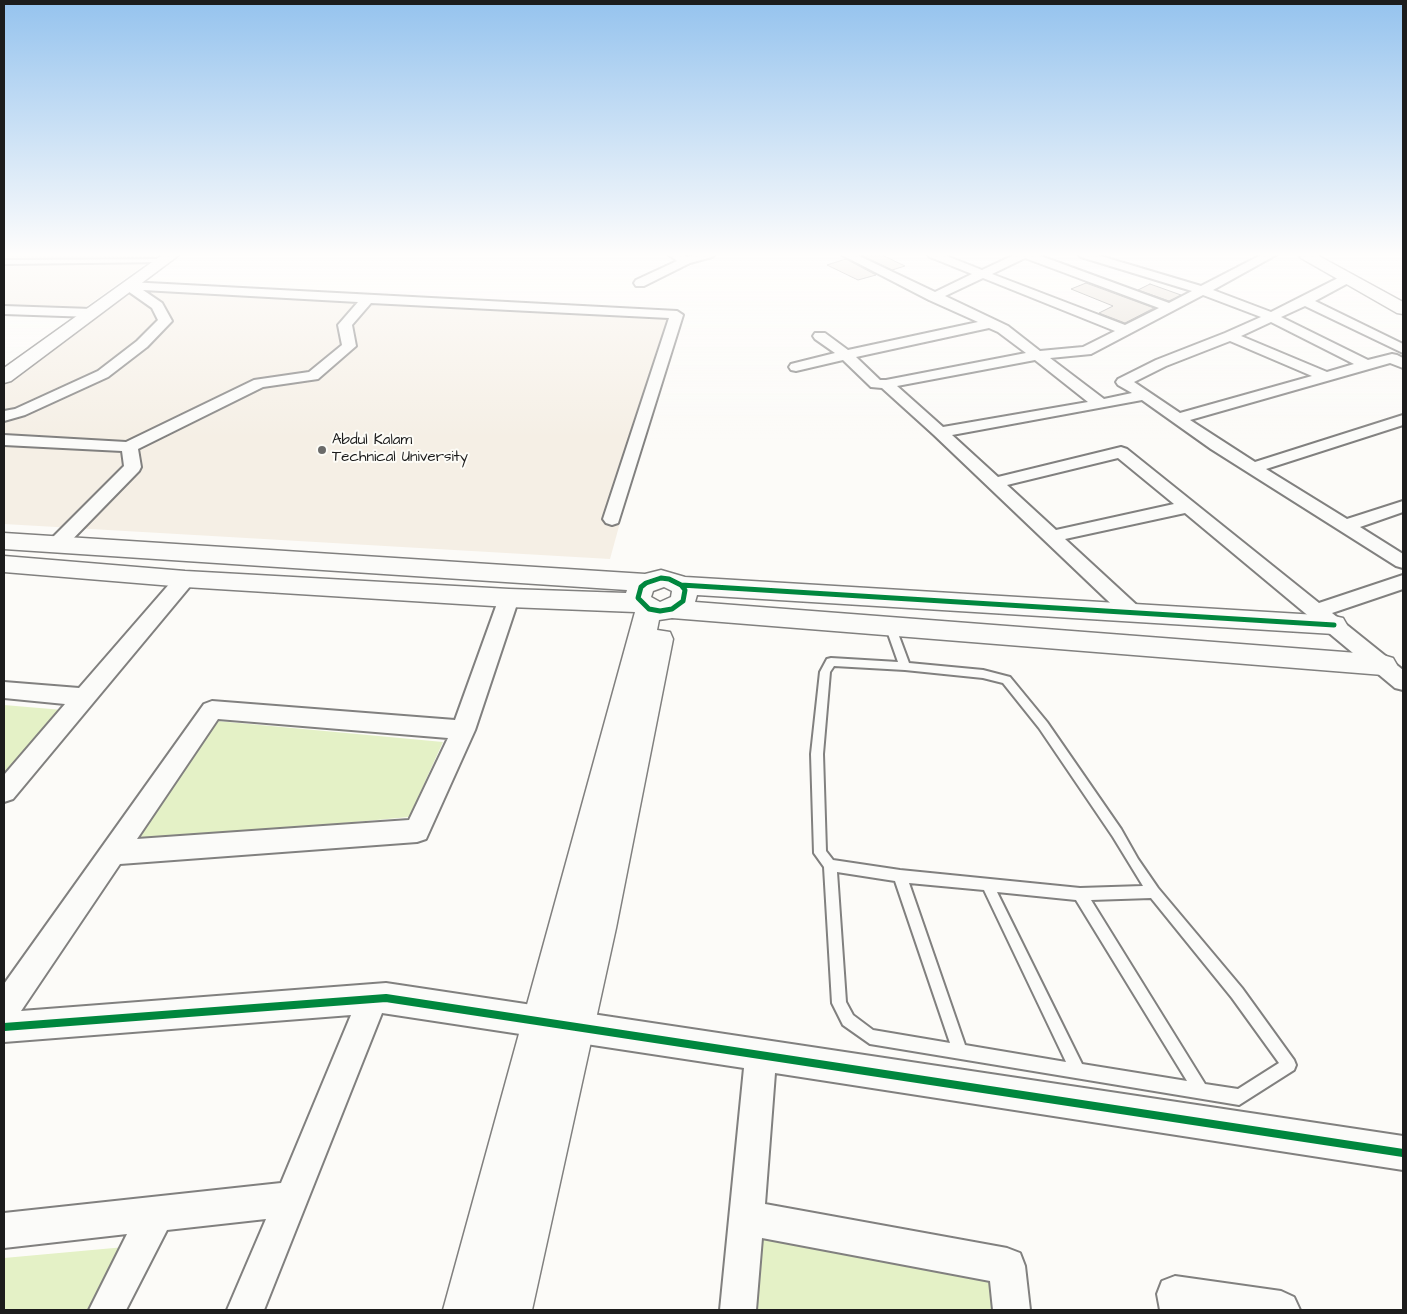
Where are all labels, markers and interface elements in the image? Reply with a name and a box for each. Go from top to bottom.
place label: Abdul Kalam Technical University [332,432,468,467]
marker: Abdul Kalam Technical University [316,444,328,456]

